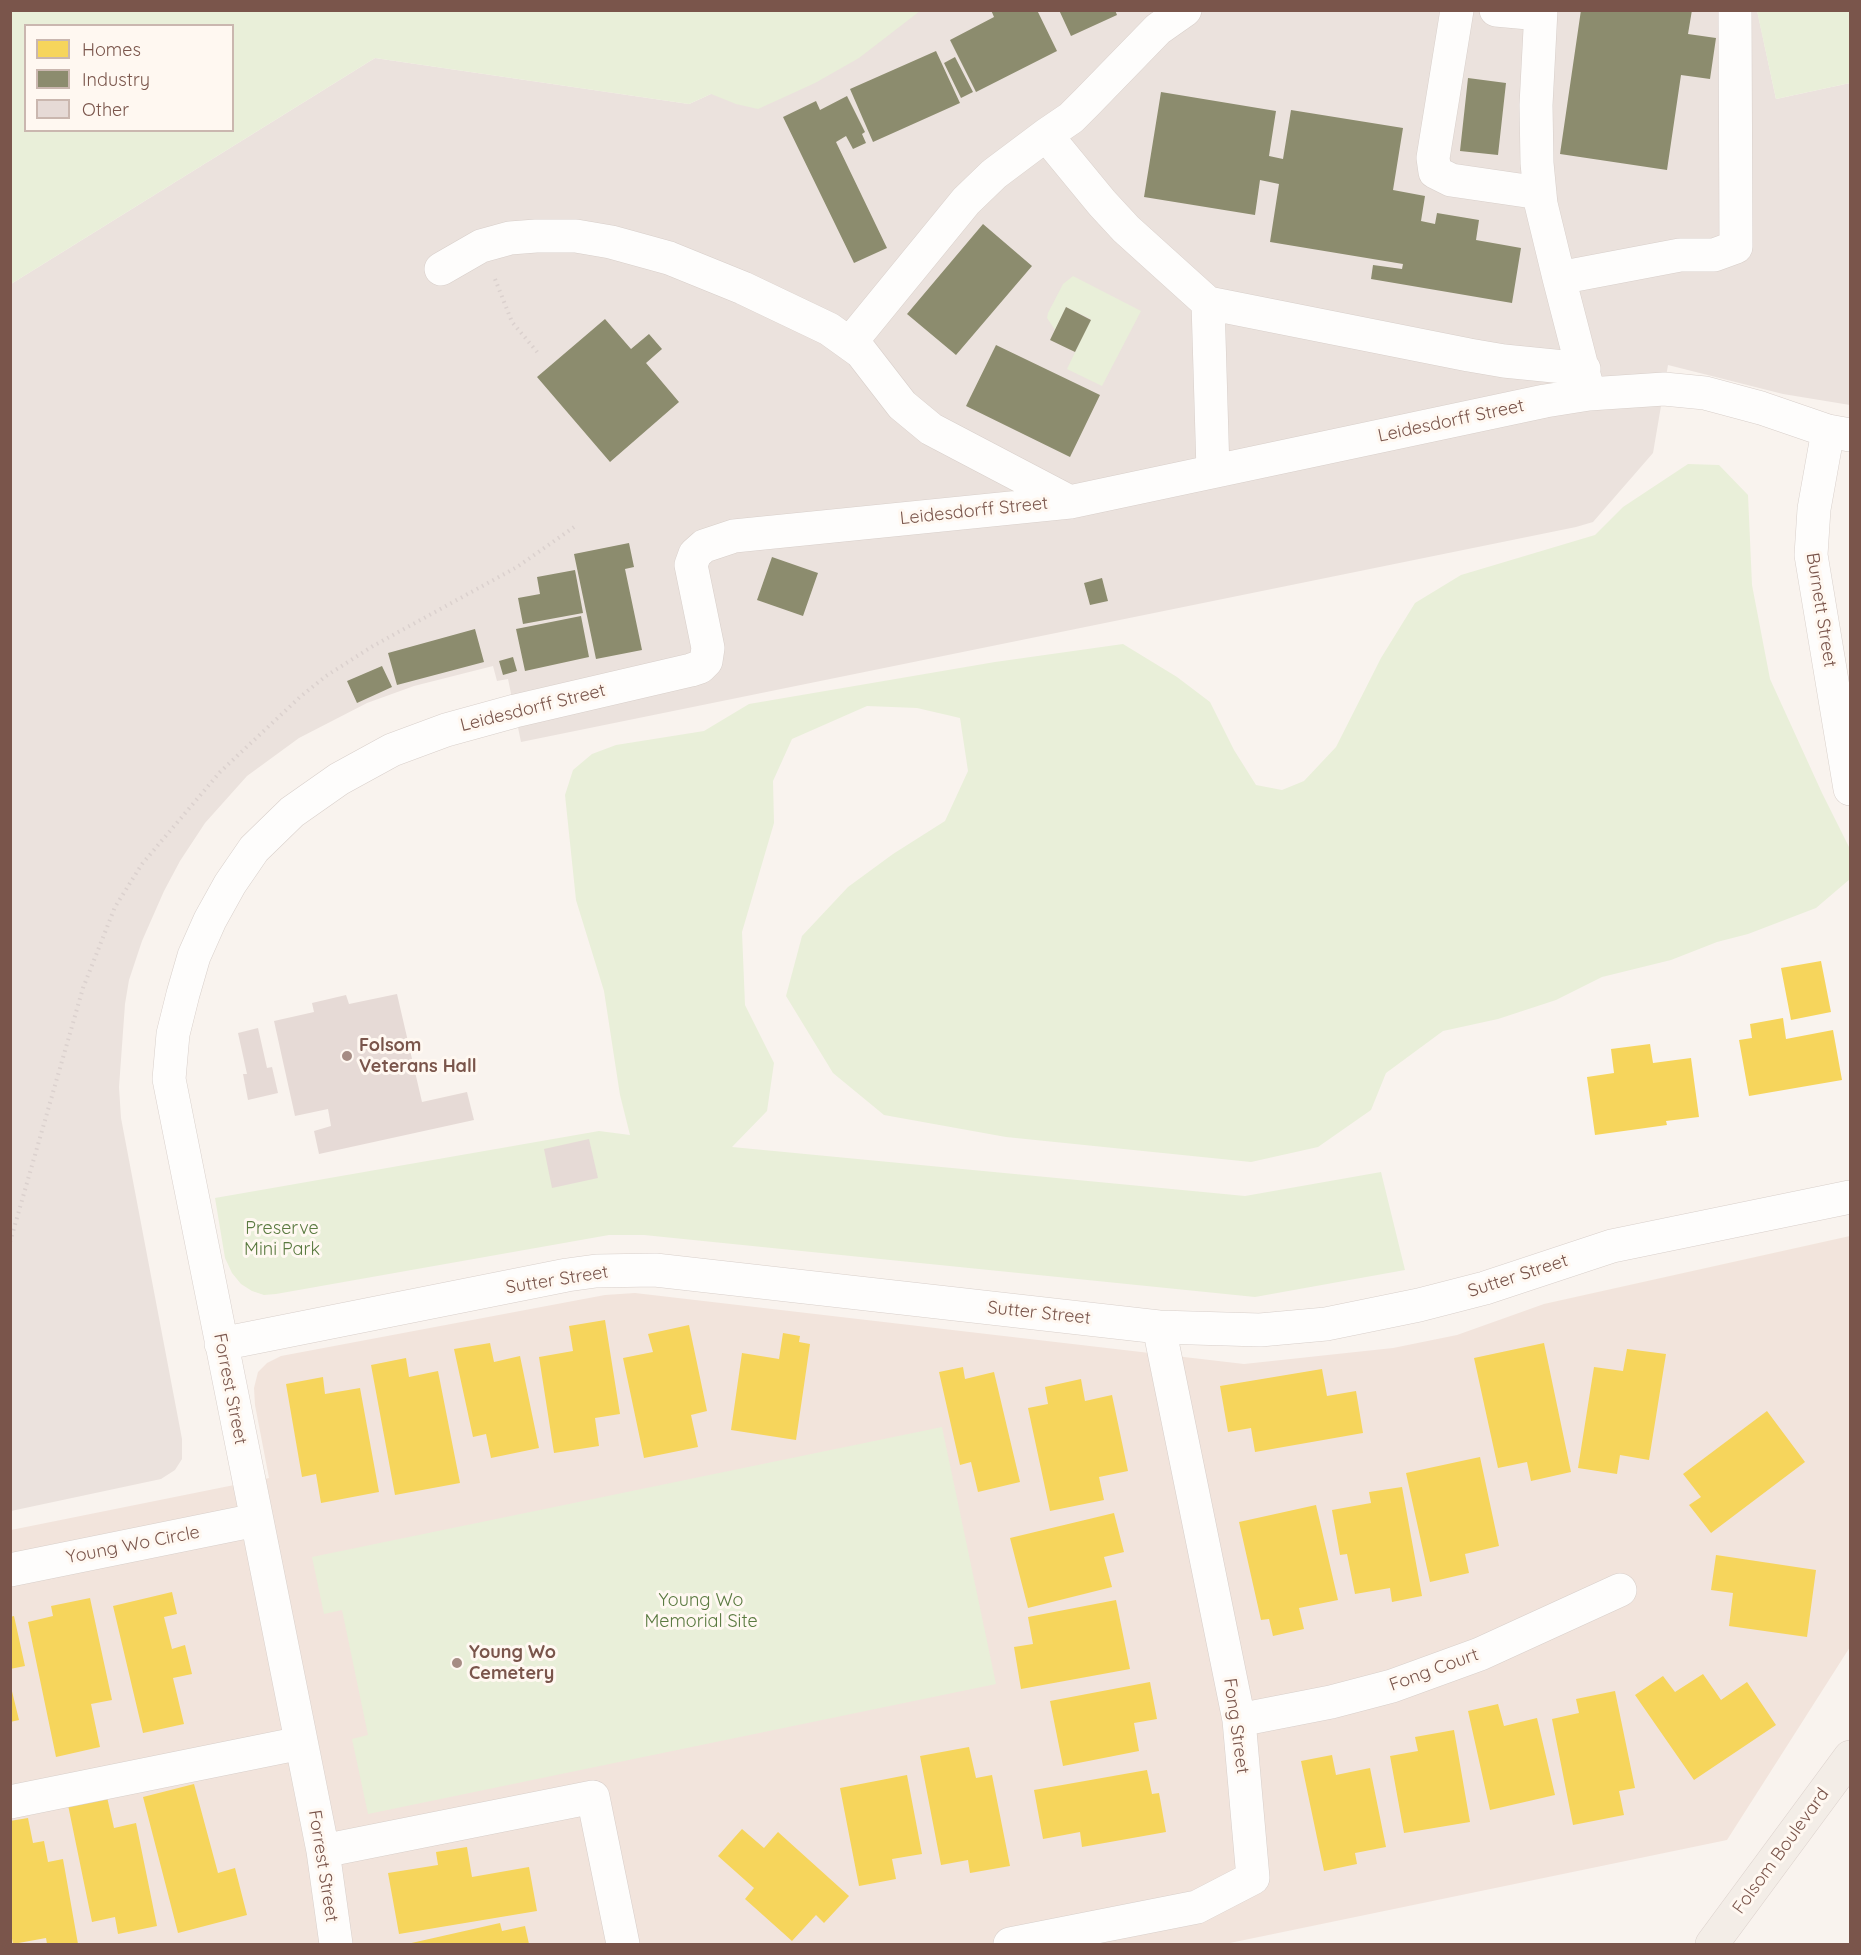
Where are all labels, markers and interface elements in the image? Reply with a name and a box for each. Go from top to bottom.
legend [24,24,234,132]
text: Homes [82,38,141,61]
text: Industry [82,68,150,91]
text: Other [82,98,129,121]
street label: Leidesdorff Street [1376,395,1526,447]
street label: Leidesdorff Street [899,492,1049,530]
street label: Burnett Street [1801,551,1841,669]
street label: Leidesdorff Street [458,680,608,736]
place label: Folsom Veterans Hall [359,1035,477,1078]
marker: Folsom Veterans Hall [340,1049,354,1063]
park label: Preserve Mini Park [244,1218,320,1260]
street label: Sutter Street [1465,1250,1571,1302]
street label: Sutter Street [504,1261,610,1299]
street label: Sutter Street [986,1297,1092,1329]
street label: Forrest Street [209,1331,251,1447]
street label: Young Wo Circle [64,1521,202,1569]
park label: Young Wo Memorial Site [644,1590,758,1632]
place label: Young Wo Cemetery [469,1642,556,1684]
street label: Fong Court [1386,1644,1482,1696]
marker: Young Wo Cemetery [450,1656,464,1670]
street label: Fong Street [1219,1677,1253,1775]
street label: Folsom Boulevard [1728,1784,1834,1918]
street label: Forrest Street [303,1808,343,1924]

